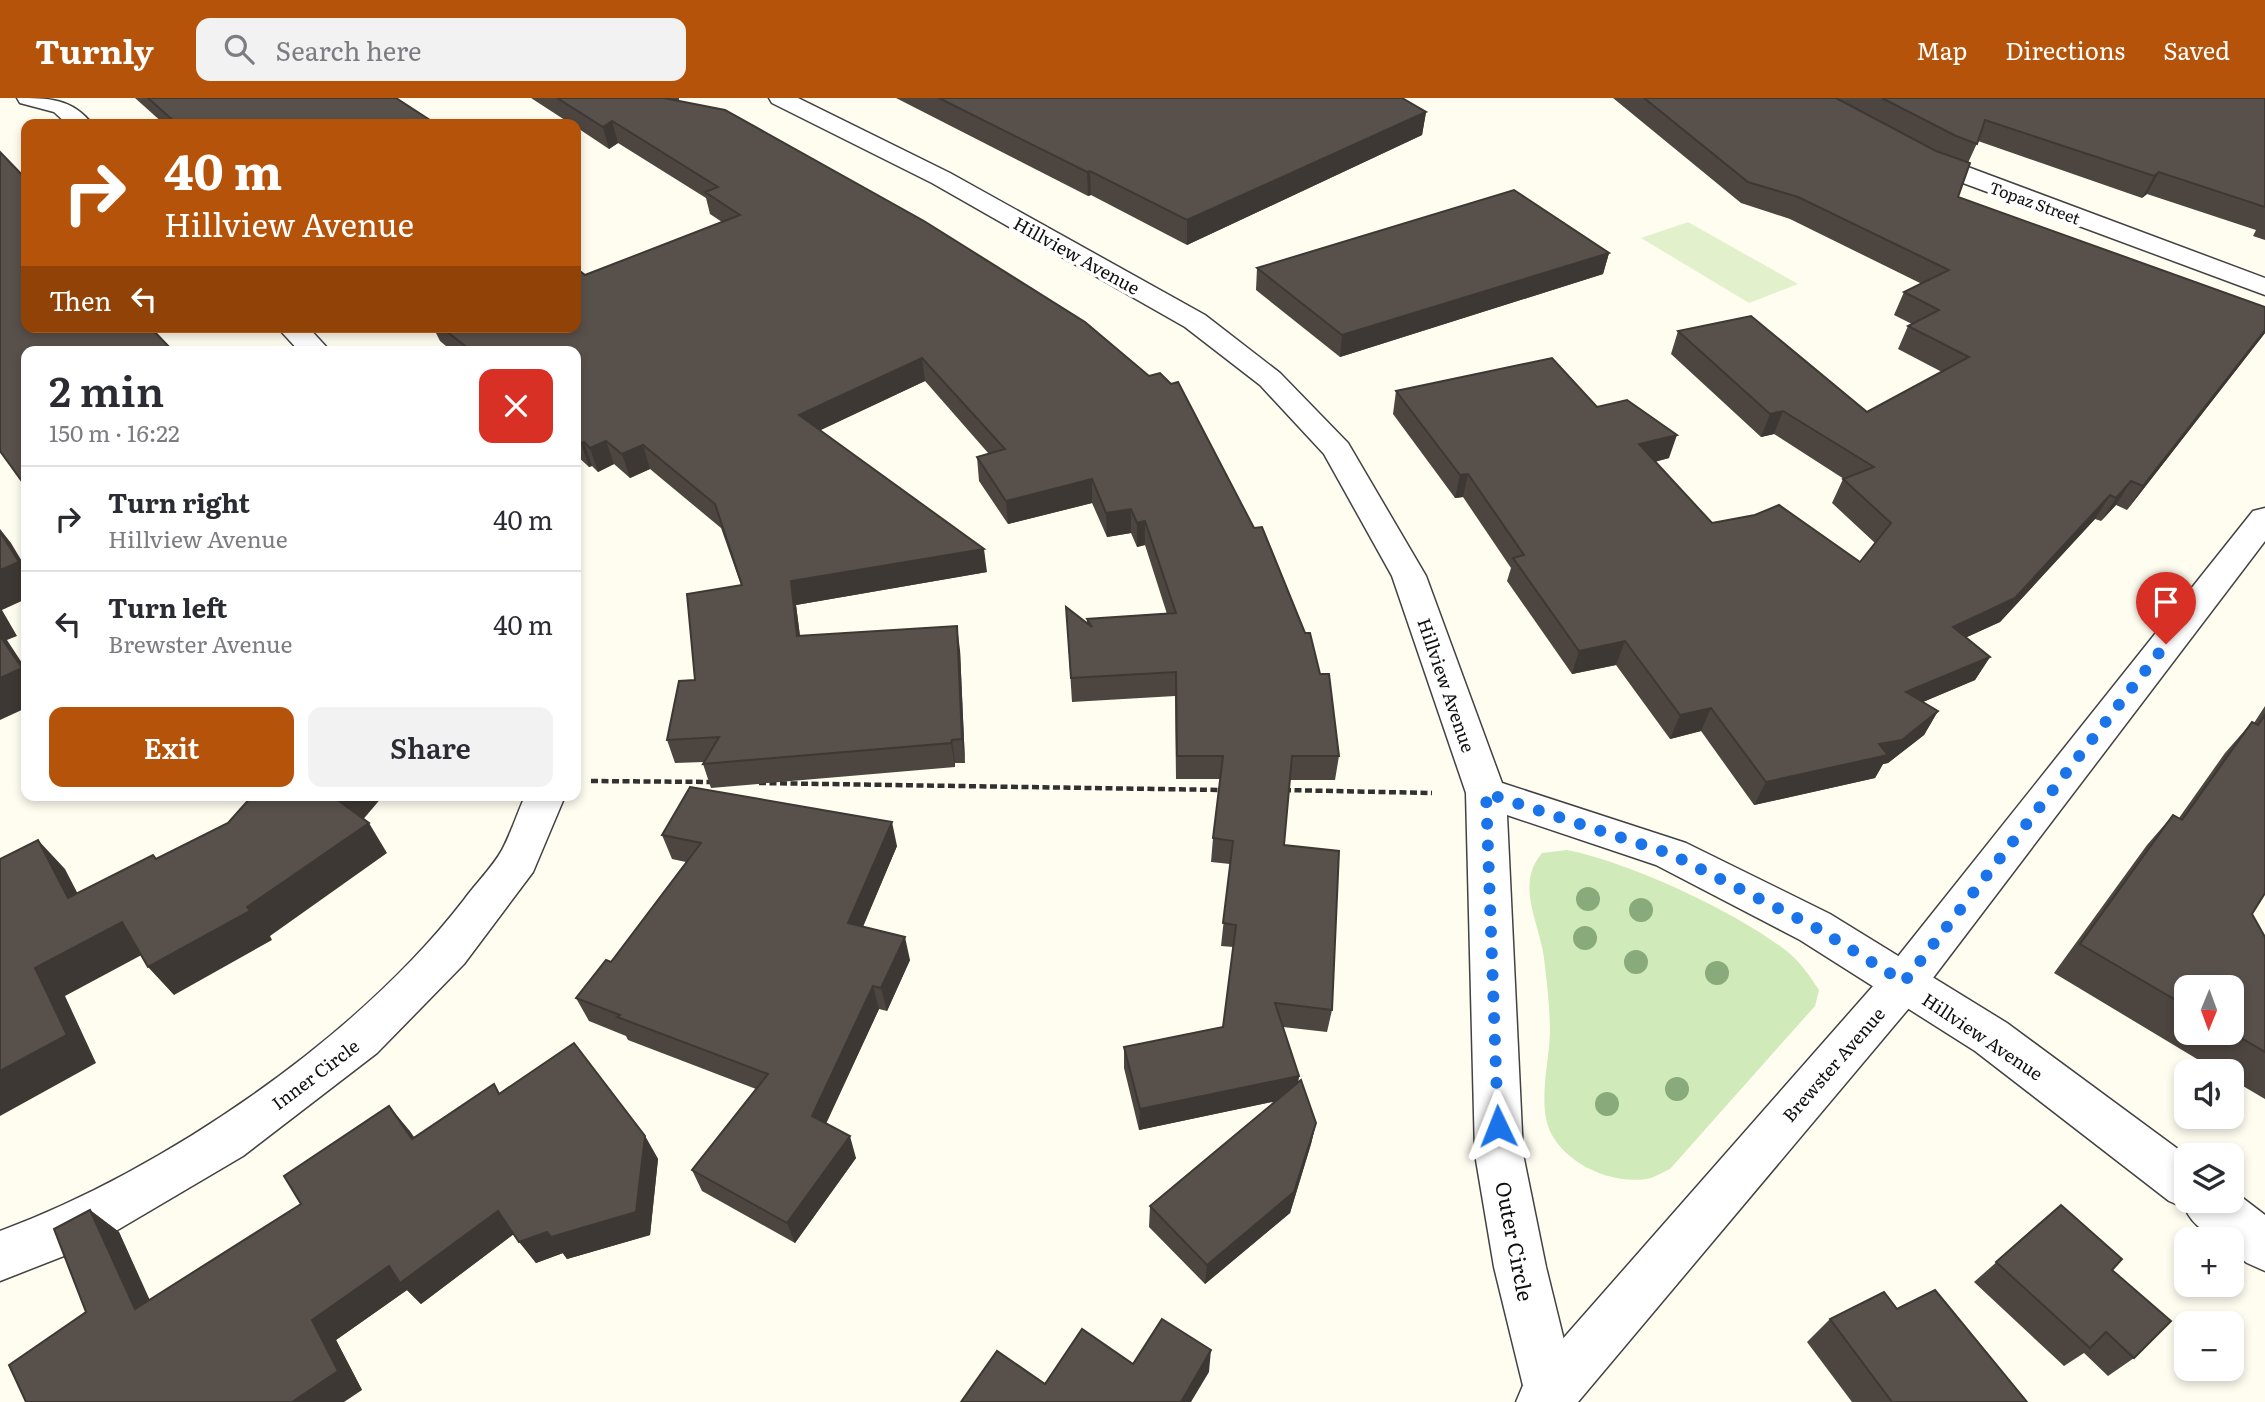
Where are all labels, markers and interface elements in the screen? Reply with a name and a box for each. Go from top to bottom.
search box [196,18,686,81]
text: Turnly [35,25,154,74]
icon: search [220,30,258,68]
text: Search here [276,30,421,69]
text: Map [1916,32,1967,67]
text: Directions [2005,32,2125,67]
text: Saved [2163,32,2230,67]
text: 40 m [164,132,282,205]
icon: right [49,147,140,238]
street label: Topaz Street [1986,174,2084,230]
text: Hillview Avenue [164,199,414,247]
street label: Hillview Avenue [1009,209,1145,301]
text: Then [49,280,111,319]
icon: left [125,280,163,318]
text: 2 min [49,358,164,420]
button: close [479,369,553,443]
text: 150 m · 16:22 [49,415,180,449]
text: Turn right [108,482,250,521]
text: 40 m [493,499,553,538]
icon: right [49,500,87,538]
text: Hillview Avenue [108,521,288,555]
pin [2136,572,2196,644]
icon: arrive [2147,583,2185,621]
text: Turn left [108,587,227,626]
text: 40 m [493,604,553,643]
icon: left [49,605,87,643]
street label: Hillview Avenue [1411,614,1483,756]
text: Brewster Avenue [108,626,292,660]
button: Exit [49,707,294,787]
button: Share [308,707,553,787]
north arrow [2174,975,2244,1045]
map controls [2174,975,2244,1381]
street label: Hillview Avenue [1917,985,2049,1087]
street label: Brewster Avenue [1775,1001,1891,1127]
street label: Inner Circle [266,1032,364,1116]
button: sound [2174,1059,2244,1129]
position arrow [1461,1089,1535,1163]
button: layers [2174,1143,2244,1213]
street label: Outer Circle [1489,1178,1543,1304]
button: + [2174,1227,2244,1297]
button: − [2174,1311,2244,1381]

